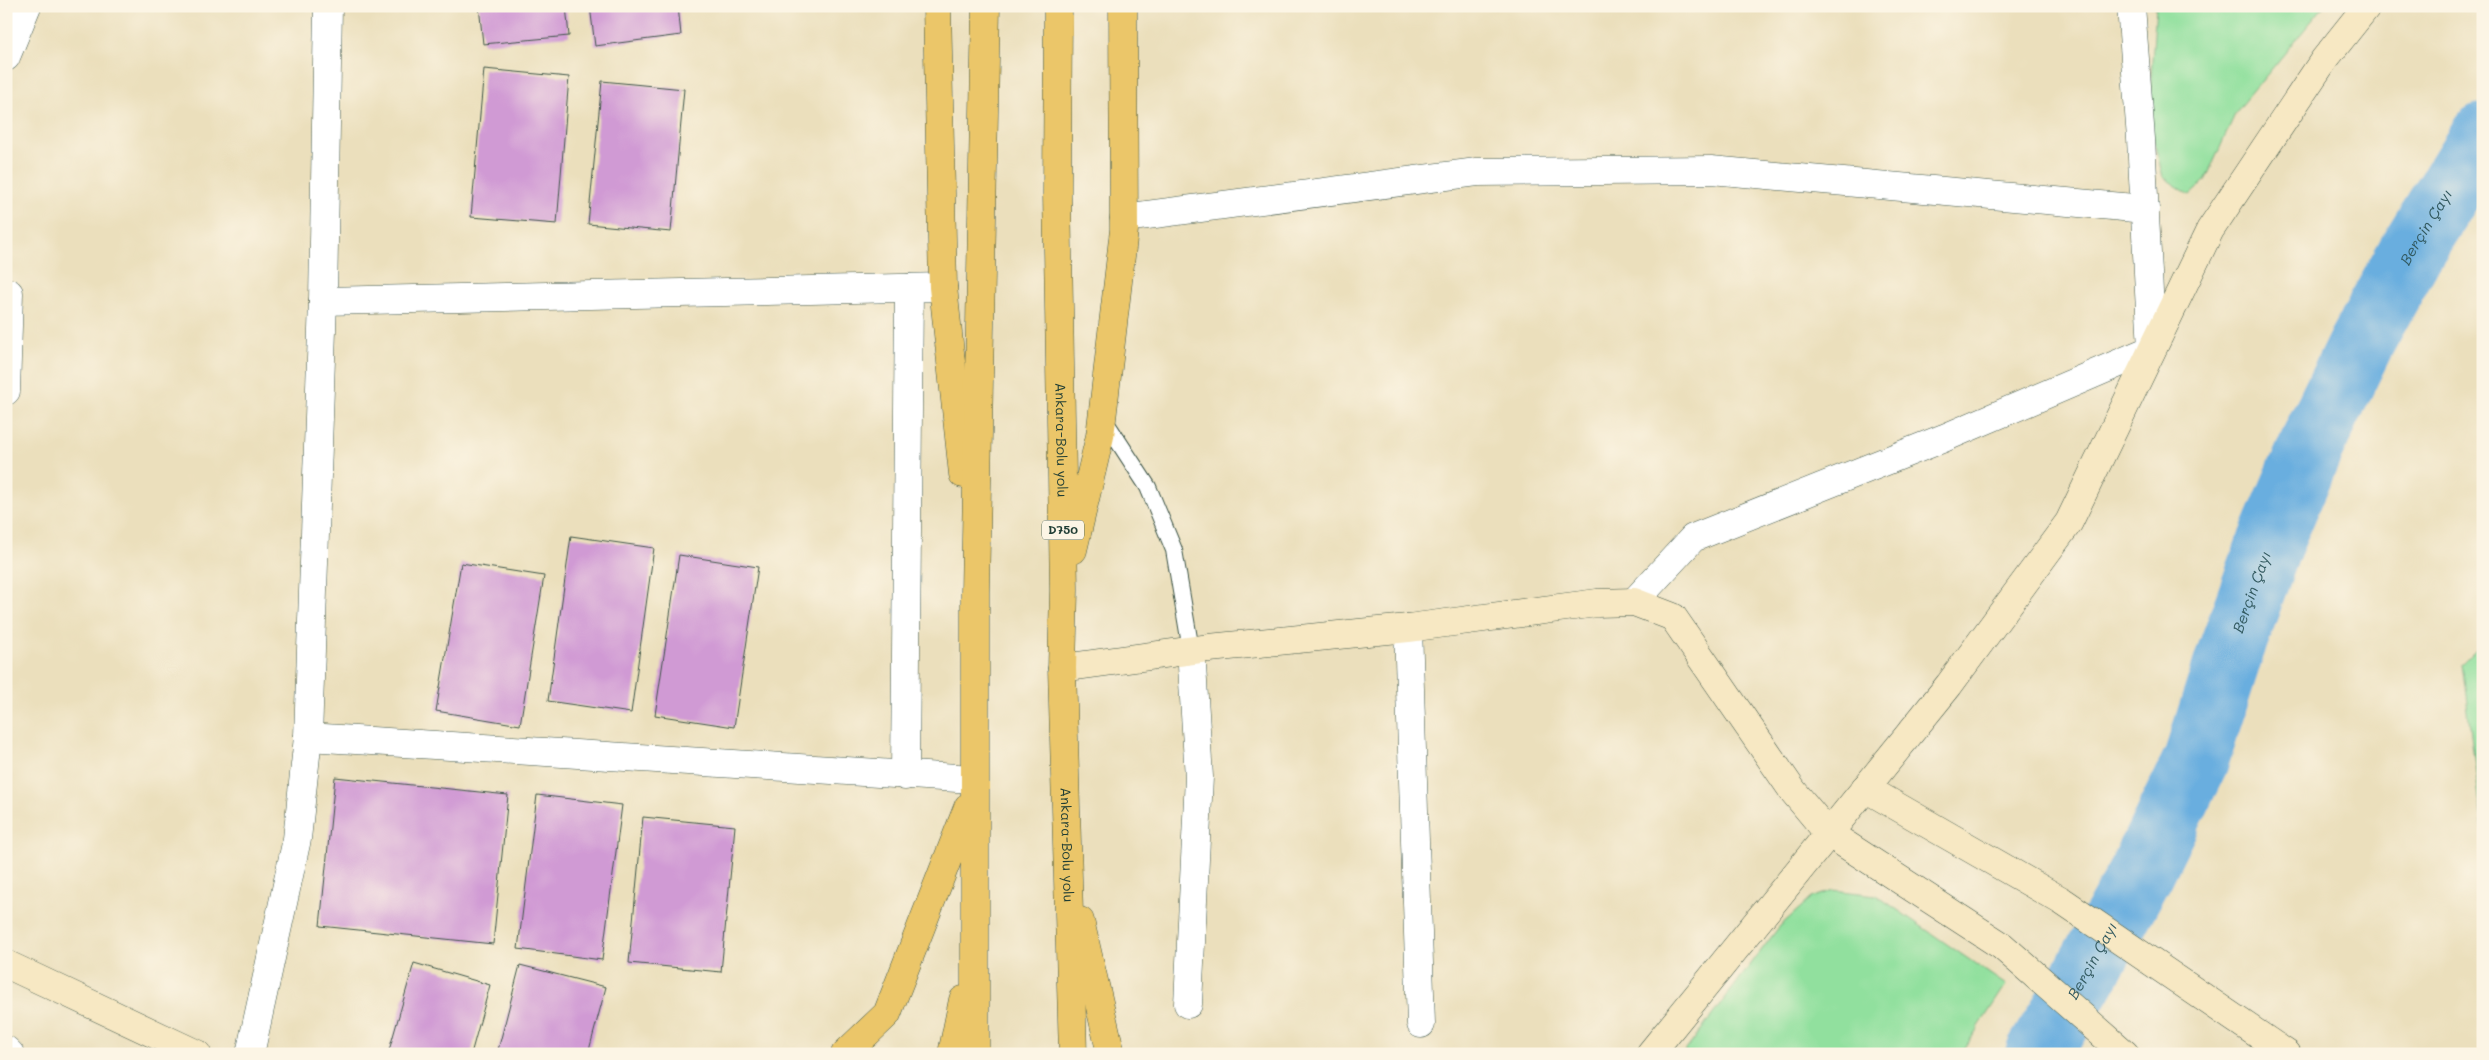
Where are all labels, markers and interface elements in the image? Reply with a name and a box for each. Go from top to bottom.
water label: Berçin Çayı [2395,185,2456,268]
street label: Ankara-Bolu yolu [1051,382,1072,498]
road number: D750 [1042,520,1084,540]
water label: Berçin Çayı [2227,548,2275,635]
street label: Ankara-Bolu yolu [1056,787,1079,902]
water label: Berçin Çayı [2062,918,2121,1003]

